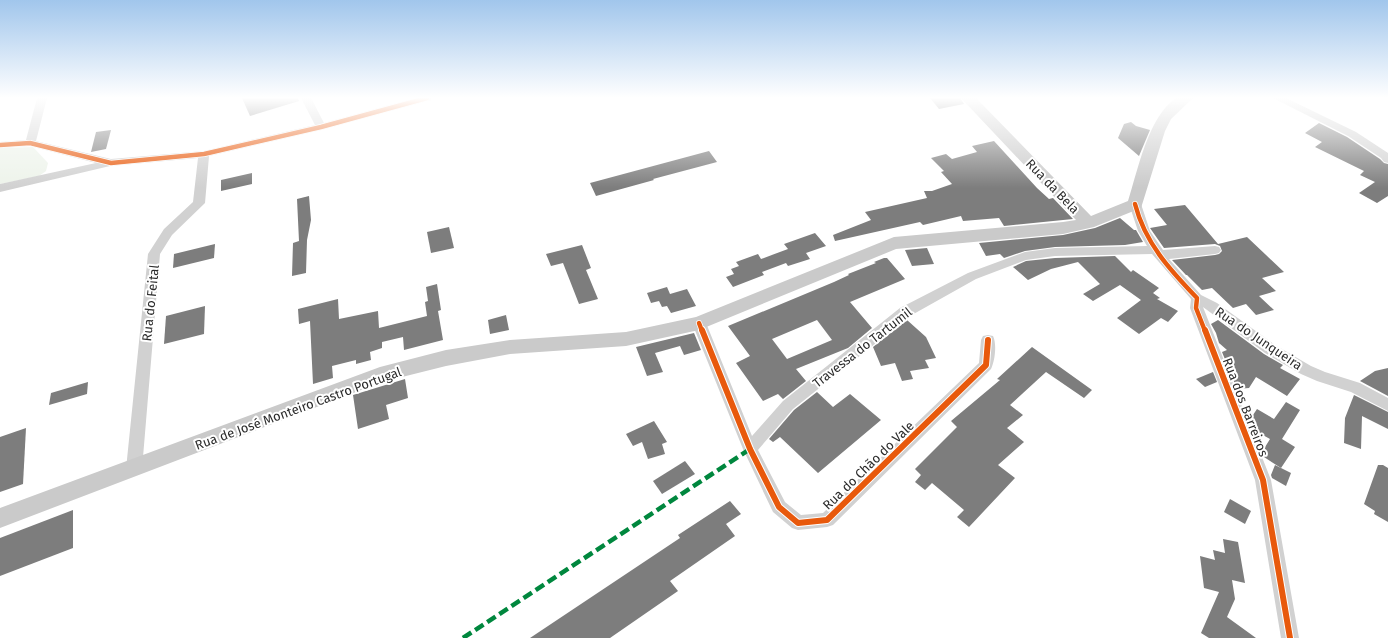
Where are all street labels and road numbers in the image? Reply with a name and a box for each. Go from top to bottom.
street label: Rua da Bela [1023,156,1082,217]
street label: Rua do Feital [139,264,162,342]
street label: Travessa do Tartumil [810,304,915,391]
street label: Rua do Junqueira [1212,304,1305,373]
street label: Rua dos Barreiros [1220,356,1271,459]
street label: Rua de José Monteiro Castro Portugal [193,364,404,453]
street label: Rua do Chão do Vale [820,418,917,513]

